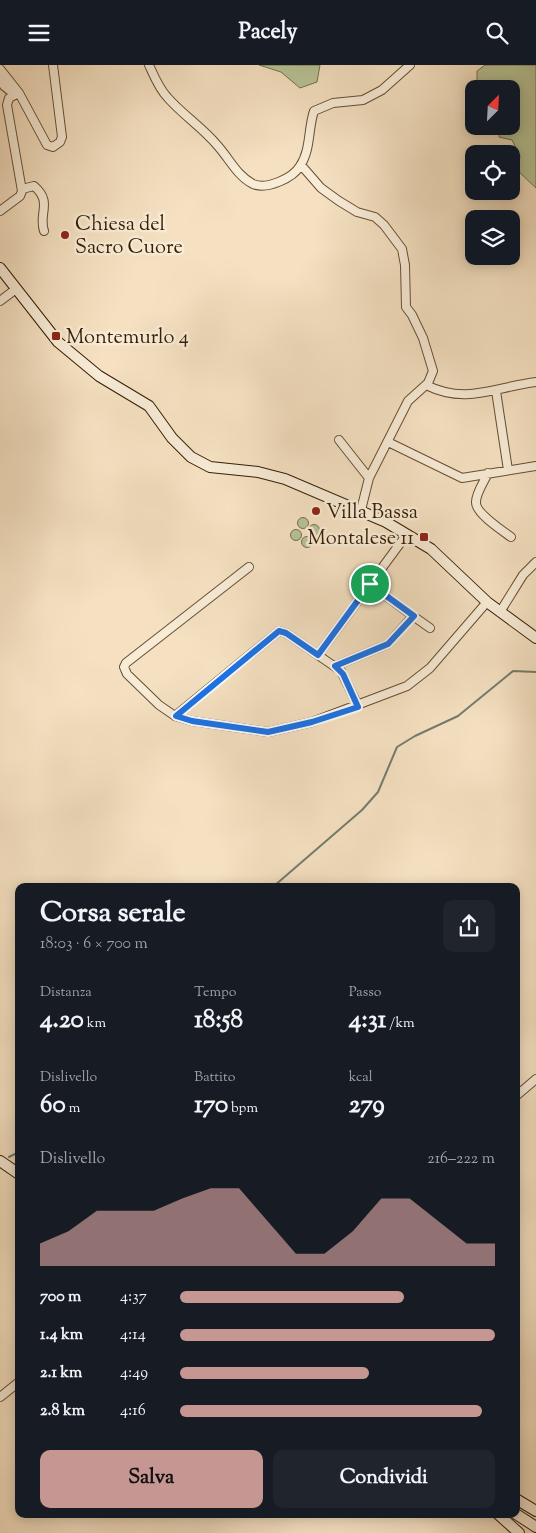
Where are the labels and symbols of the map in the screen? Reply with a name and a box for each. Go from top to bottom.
north arrow [465,80,520,135]
place label: Chiesa del Sacro Cuore [75,211,183,263]
marker: Chiesa del Sacro Cuore [59,229,71,241]
place label: Montemurlo 4 [66,324,189,353]
marker: Montemurlo 4 [50,330,62,342]
place label: Villa Bassa [326,499,418,528]
marker: Villa Bassa [310,505,322,517]
place label: Montalese 11 [308,525,414,554]
marker: Montalese 11 [418,531,430,543]
pin [349,563,391,605]

